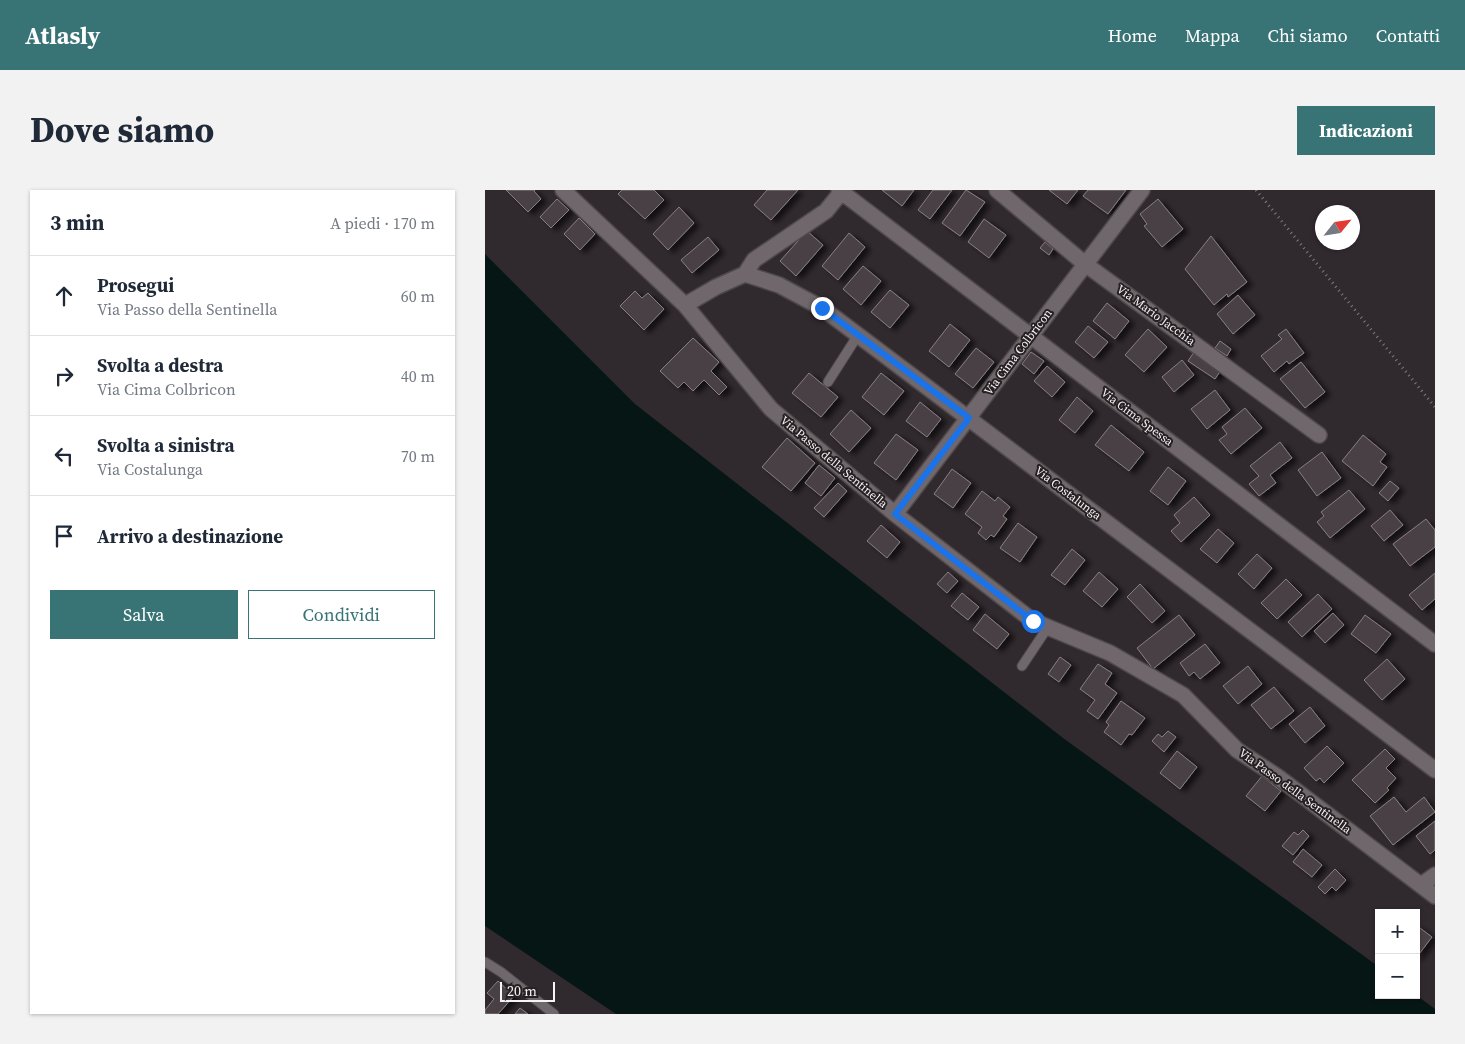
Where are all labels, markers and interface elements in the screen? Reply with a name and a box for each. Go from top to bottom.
text: Atlasly [25,19,100,52]
text: Home [1108,23,1157,48]
text: Mappa [1185,23,1240,48]
text: Chi siamo [1268,23,1348,48]
text: Contatti [1376,23,1440,48]
text: Dove siamo [30,106,214,154]
button: Indicazioni [1297,106,1435,155]
north arrow [1315,205,1360,250]
text: 3 min [50,208,105,237]
text: A piedi · 170 m [330,212,435,234]
text: Prosegui [97,272,174,298]
street label: Via Mario Jacchia [1113,281,1199,350]
icon: ahead [50,282,78,310]
text: 60 m [401,285,435,307]
route end [811,297,834,320]
text: Via Passo della Sentinella [97,298,277,320]
street label: Via Cima Colbricon [980,306,1056,398]
text: Svolta a destra [97,352,223,378]
icon: right [50,362,78,390]
text: 40 m [401,365,435,387]
text: Via Cima Colbricon [97,378,236,400]
street label: Via Cima Spessa [1098,385,1177,450]
street label: Via Passo della Sentinella [777,412,892,512]
text: Svolta a sinistra [97,432,235,458]
icon: left [50,442,78,470]
text: 70 m [401,445,435,467]
text: Via Costalunga [97,458,203,480]
street label: Via Costalunga [1031,463,1105,524]
icon: arrive [50,522,78,550]
text: Arrivo a destinazione [97,523,283,549]
button: Salva [50,590,238,639]
button: Condividi [248,590,435,639]
route start [1022,610,1045,633]
street label: Via Passo della Sentinella [1236,745,1355,838]
map controls [1375,909,1420,999]
button: + [1375,909,1420,954]
button: − [1375,954,1420,999]
scale bar [500,979,555,1002]
text: 20 m [507,981,537,1001]

